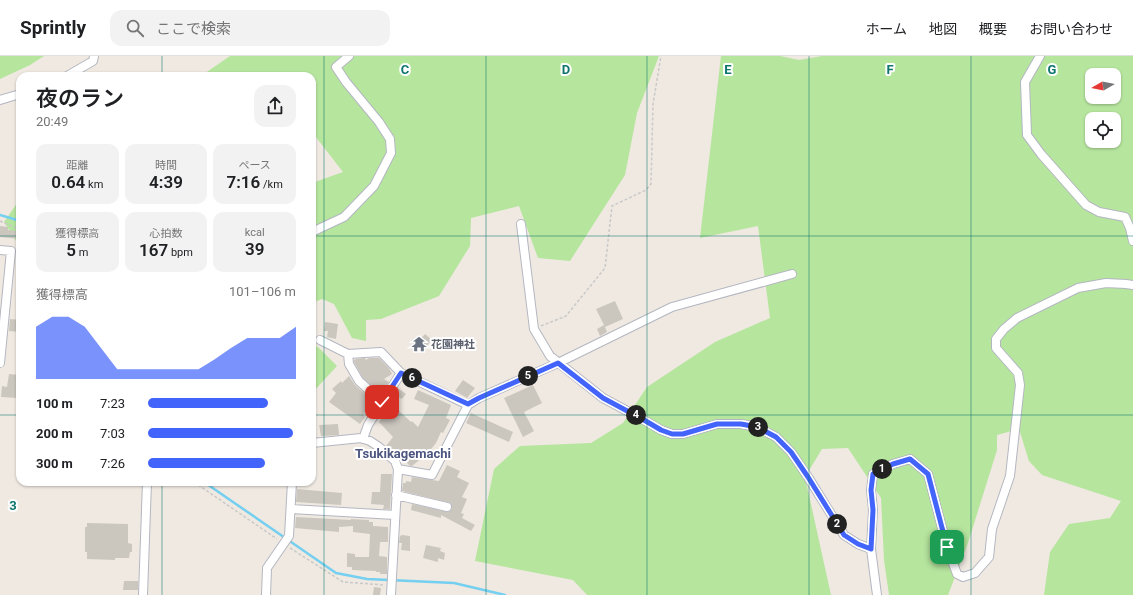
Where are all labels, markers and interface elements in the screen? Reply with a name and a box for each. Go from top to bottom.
search box [110,10,390,46]
text: Sprintly [20,16,86,39]
icon: search [124,17,146,39]
text: ここで検索 [156,20,231,38]
text: ホーム [865,21,907,37]
text: 地図 [929,21,957,37]
text: 概要 [979,21,1007,37]
text: お問い合わせ [1029,21,1113,37]
text: C [401,62,410,77]
text: D [562,62,570,77]
text: E [724,62,732,77]
text: F [886,62,894,77]
text: G [1048,62,1057,77]
north arrow [1085,68,1121,104]
map controls [1085,68,1121,148]
button: share [254,85,296,127]
text: 夜のラン [36,86,124,111]
button: locate [1085,112,1121,148]
text: 20:49 [36,114,68,129]
text: 距離 [66,159,88,172]
text: 時間 [155,159,177,172]
text: ペース [238,159,271,172]
text: 0.64 [51,172,85,192]
text: 4:39 [149,172,183,192]
text: 7:16 [227,172,260,192]
text: km [85,178,103,191]
text: /km [260,178,283,191]
text: kcal [245,226,265,239]
text: 獲得標高 [55,227,99,240]
text: 心拍数 [149,227,182,240]
text: 39 [245,239,264,259]
text: 5 [66,240,76,260]
text: 167 [139,240,168,260]
text: m [76,246,88,259]
text: bpm [168,246,193,259]
text: 101–106 m [229,284,296,299]
text: 獲得標高 [36,287,88,302]
temple icon: 花園神社 [410,335,428,353]
place label: 花園神社 [431,338,475,351]
pin: 5 [518,366,538,386]
pin: 6 [402,368,422,388]
text: 5 [525,369,531,382]
text: 6 [409,371,415,384]
pin [365,385,399,419]
icon: check [371,391,393,413]
text: 100 m [36,396,73,411]
text: 7:23 [100,396,125,411]
pin: 4 [626,405,646,425]
text: 4 [633,408,639,421]
pin: 3 [748,417,768,437]
text: 3 [755,420,761,433]
text: 200 m [36,426,73,441]
text: 7:03 [100,426,125,441]
district label: Tsukikagemachi [355,446,451,461]
text: 300 m [36,456,73,471]
text: 7:26 [100,456,125,471]
pin: 1 [872,459,892,479]
text: 1 [879,462,885,475]
text: 3 [9,498,17,513]
pin: 2 [827,514,847,534]
text: 2 [834,517,840,530]
pin [930,530,964,564]
icon: arrive [936,536,958,558]

